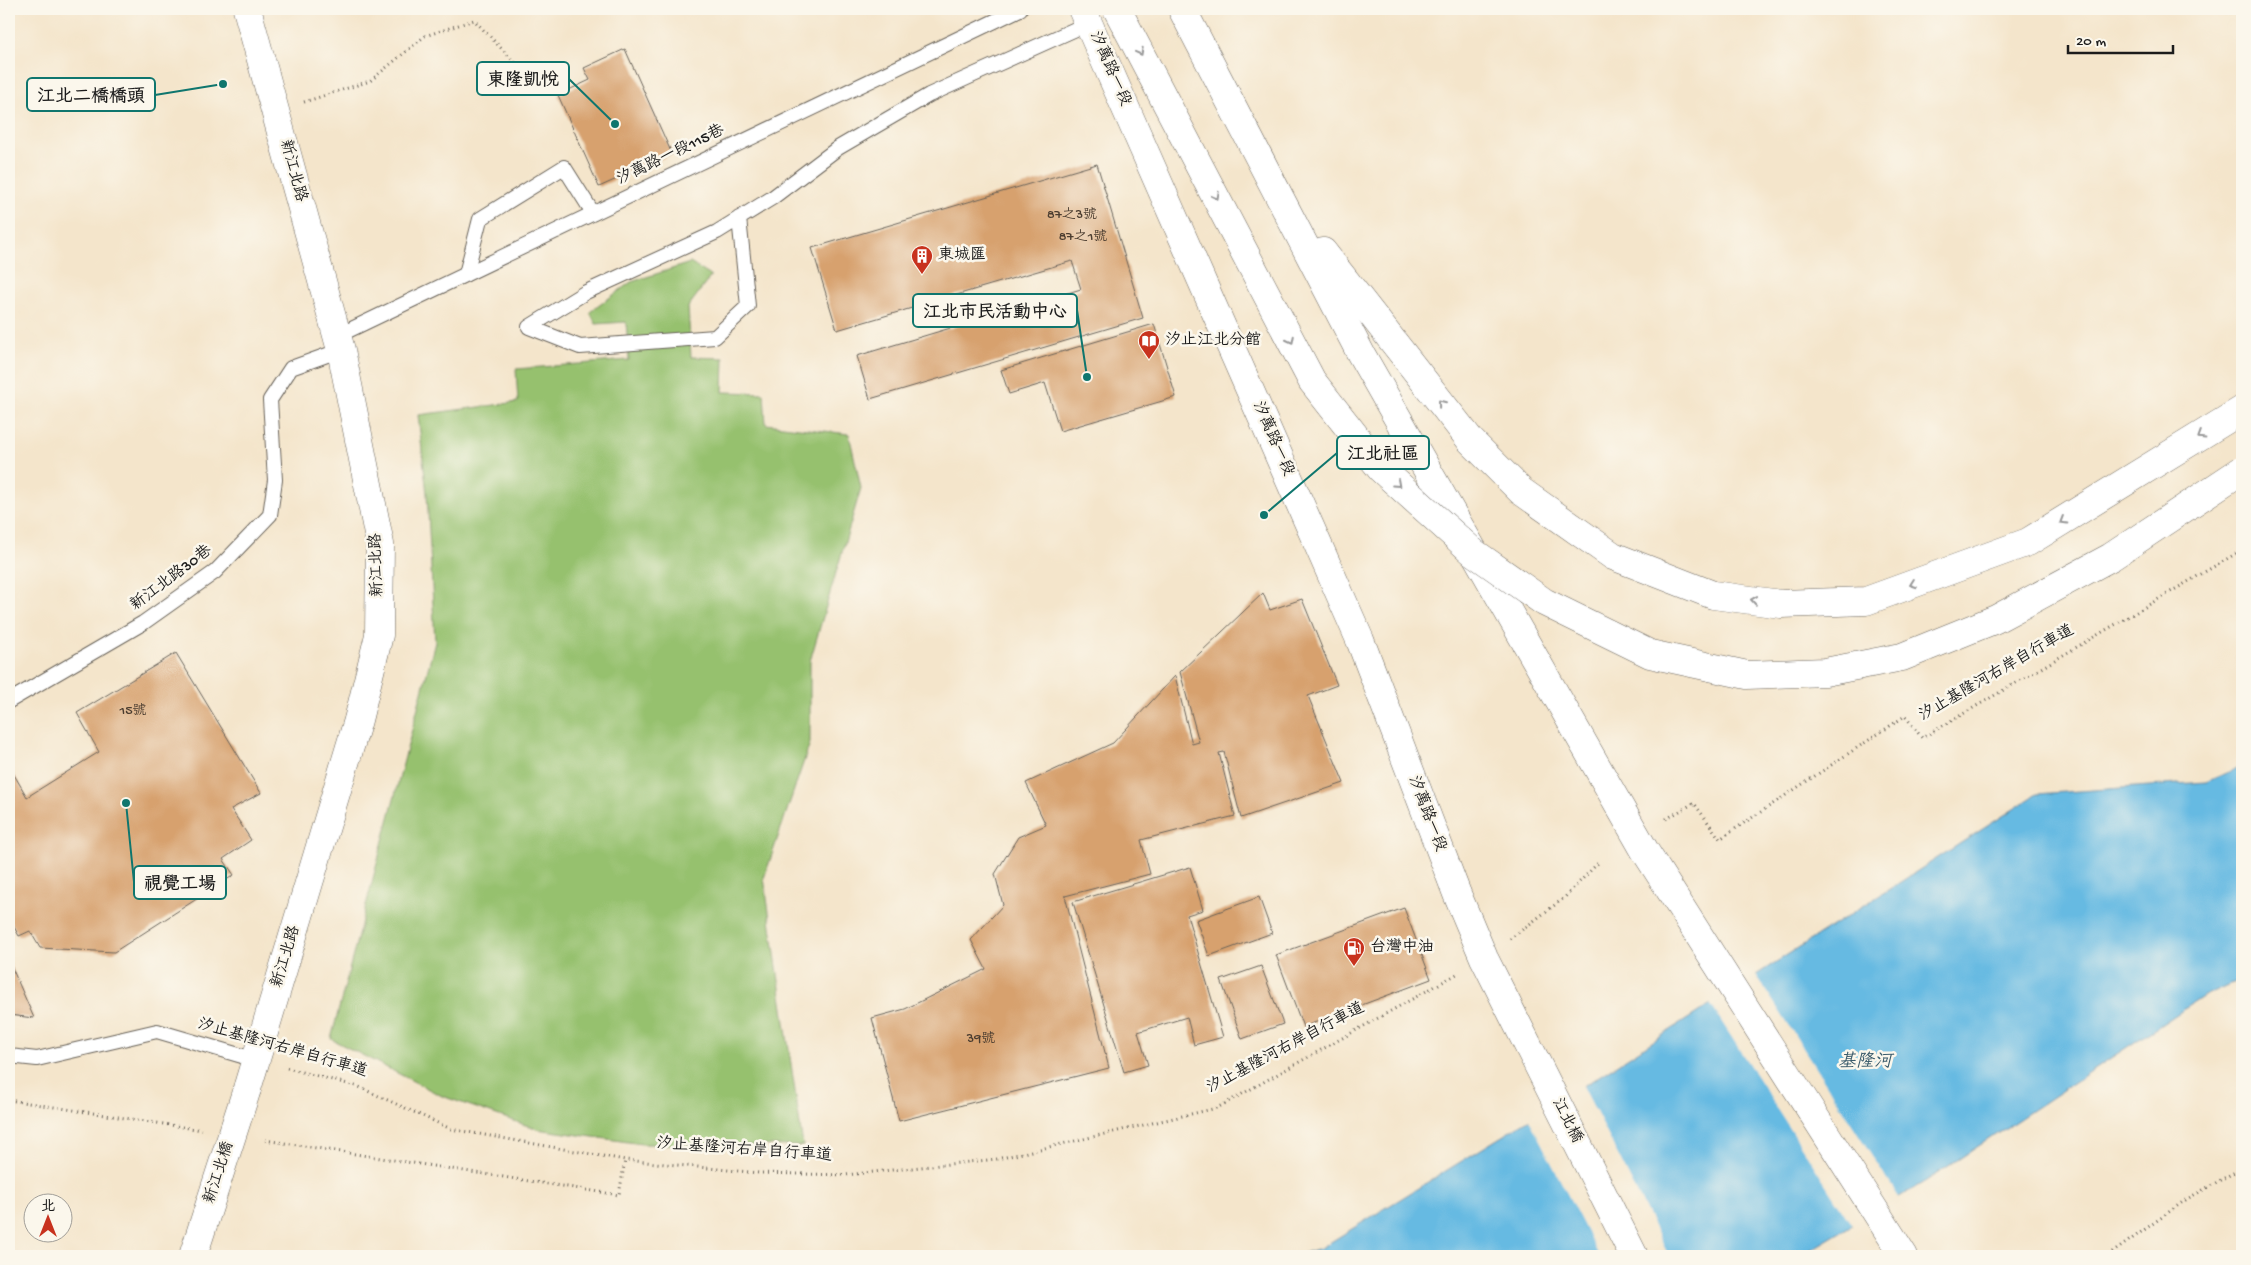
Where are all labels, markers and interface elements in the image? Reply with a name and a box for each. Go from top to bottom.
scale bar [2068,22,2174,54]
street label: 汐萬路一段 [1084,28,1136,109]
text: 20 m [2076,33,2106,51]
one-way arrow [1134,47,1144,56]
callout: 東隆凱悅 [477,62,569,95]
text: 東隆凱悅 [487,70,559,92]
callout: 江北二橋橋頭 [27,78,155,111]
text: 江北二橋橋頭 [37,86,145,108]
street label: 汐萬路一段115巷 [613,120,728,190]
street label: 新江北路 [275,137,311,204]
one-way arrow [1210,190,1220,199]
house number: 87之3號 [1047,207,1097,224]
house number: 87之1號 [1059,229,1107,246]
building icon: 東城匯 [910,244,934,275]
place label: 東城匯 [938,245,986,266]
callout: 江北市民活動中心 [913,294,1077,327]
text: 江北市民活動中心 [923,302,1067,324]
library icon: 汐止江北分館 [1137,329,1161,360]
place label: 汐止江北分館 [1165,331,1261,351]
one-way arrow [1285,335,1295,344]
street label: 汐萬路一段 [1247,398,1299,479]
one-way arrow [1438,400,1446,409]
one-way arrow [2197,429,2206,439]
callout: 江北社區 [1337,436,1429,469]
text: 江北社區 [1347,444,1419,466]
one-way arrow [1392,478,1401,487]
one-way arrow [2059,515,2068,525]
street label: 新江北路 [365,533,389,597]
street label: 新江北路30巷 [126,541,217,616]
one-way arrow [1910,578,1918,588]
one-way arrow [1750,595,1758,606]
street label: 汐止基隆河右岸自行車道 [1915,620,2078,726]
house number: 15號 [118,703,147,720]
street label: 汐萬路一段 [1403,773,1451,855]
callout: 視覺工場 [134,866,226,899]
text: 視覺工場 [144,874,216,896]
street label: 新江北路 [267,923,305,990]
fuel station icon: 台灣中油 [1342,936,1366,967]
place label: 台灣中油 [1370,937,1434,958]
street label: 汐止基隆河右岸自行車道 [1203,998,1368,1099]
street label: 汐止基隆河右岸自行車道 [195,1014,370,1082]
house number: 39號 [966,1031,995,1048]
water label: 基隆河 [1838,1051,1895,1073]
street label: 江北橋 [1547,1095,1586,1147]
street label: 汐止基隆河右岸自行車道 [656,1133,833,1167]
street label: 新江北橋 [200,1139,239,1206]
north arrow [22,1192,72,1242]
text: 北 [41,1199,55,1216]

